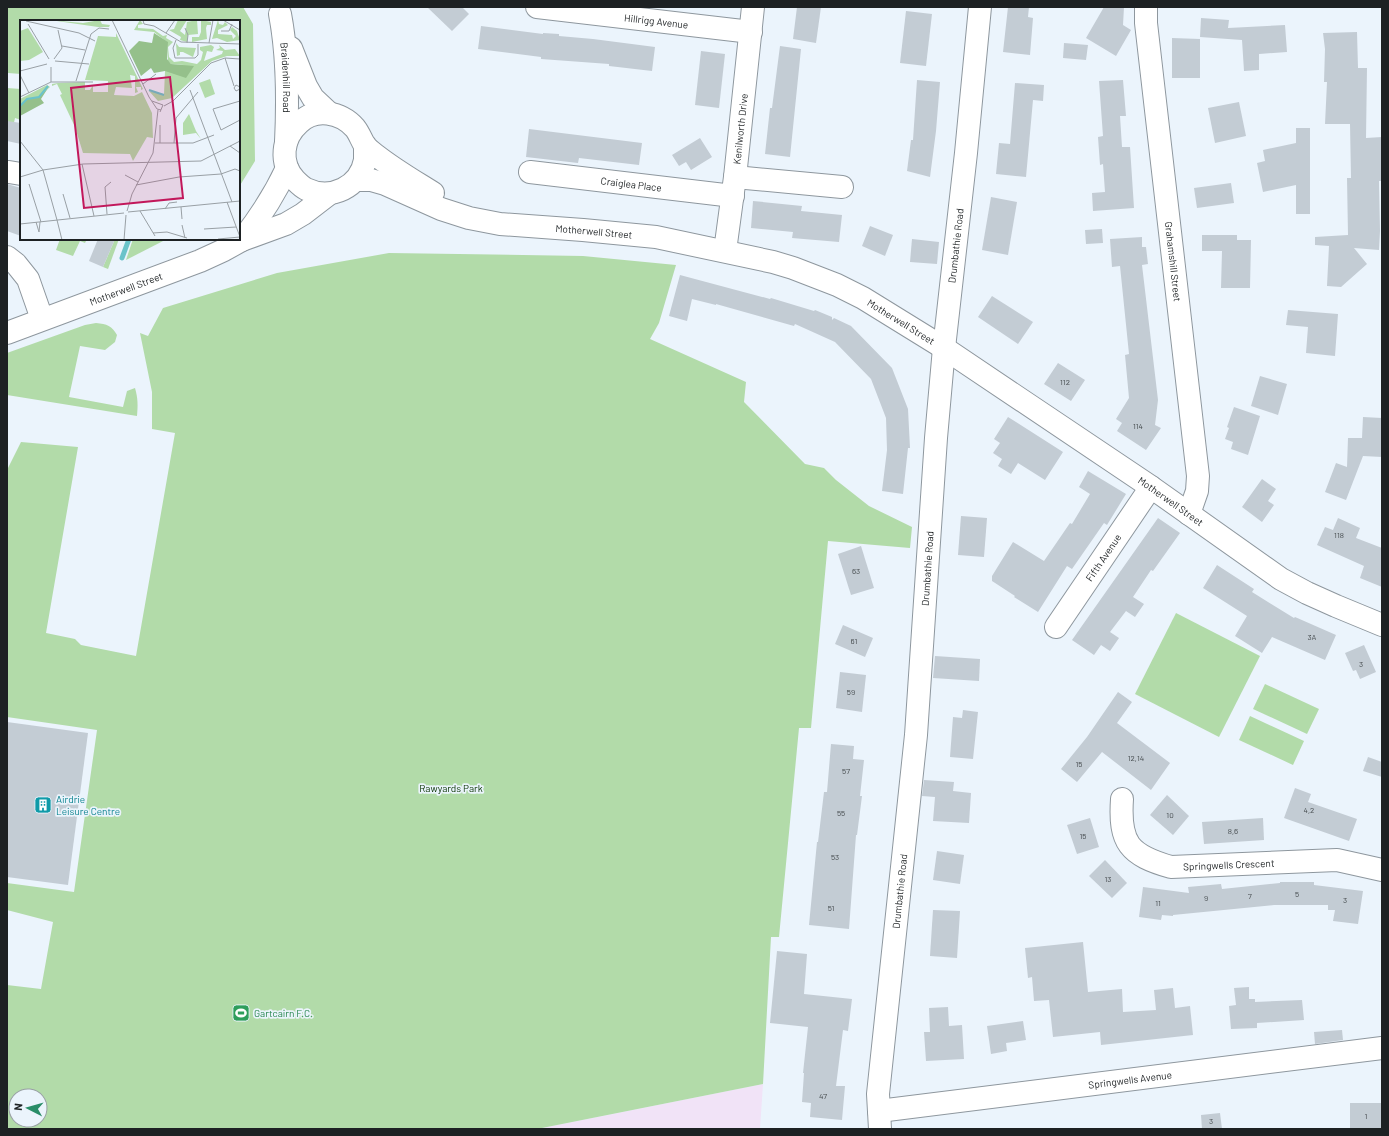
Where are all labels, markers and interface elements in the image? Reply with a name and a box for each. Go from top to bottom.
street label: Hillrigg Avenue [623,11,689,31]
inset map [20,20,240,240]
street label: Braidenhill Road [278,42,293,113]
street label: Kenilworth Drive [730,93,750,165]
street label: Craiglea Place [600,174,662,194]
street label: Drumbathie Road [945,208,966,284]
street label: Grahamshill Street [1163,221,1184,302]
street label: Motherwell Street [555,222,633,241]
street label: Motherwell Street [88,269,165,308]
street label: Motherwell Street [865,296,937,347]
house number: 112 [1060,377,1070,387]
house number: 114 [1133,421,1143,431]
street label: Motherwell Street [1136,474,1206,528]
house number: 118 [1334,530,1344,540]
street label: Drumbathie Road [919,531,936,606]
street label: Fifth Avenue [1083,531,1123,583]
house number: 63 [852,566,860,576]
house number: 3A [1308,632,1317,642]
house number: 61 [851,636,858,646]
house number: 3 [1359,659,1363,669]
house number: 59 [847,687,855,697]
house number: 12,14 [1128,753,1144,763]
house number: 15 [1076,759,1082,769]
house number: 57 [842,766,850,776]
park label: Rawyards Park [419,782,483,794]
place label: Airdrie Leisure Centre [56,793,120,817]
building icon: Airdrie Leisure Centre [33,795,53,815]
house number: 4,2 [1304,805,1314,815]
house number: 55 [837,808,845,818]
house number: 10 [1166,810,1174,820]
house number: 8,6 [1228,826,1238,836]
house number: 15 [1080,831,1086,841]
house number: 53 [831,852,839,862]
street label: Drumbathie Road [890,853,909,929]
street label: Springwells Crescent [1183,857,1275,872]
house number: 13 [1105,874,1111,884]
house number: 5 [1295,889,1299,899]
house number: 7 [1248,891,1252,901]
house number: 9 [1204,893,1208,903]
house number: 3 [1343,895,1347,905]
house number: 11 [1155,898,1161,908]
house number: 51 [828,903,835,913]
sports icon: Gartcairn F.C. [231,1003,251,1023]
place label: Gartcairn F.C. [254,1007,313,1019]
street label: Springwells Avenue [1088,1068,1172,1091]
north arrow [8,1088,48,1128]
house number: 47 [819,1091,827,1101]
text: N [11,1103,24,1111]
house number: 1 [1365,1111,1368,1121]
house number: 3 [1209,1116,1213,1126]

